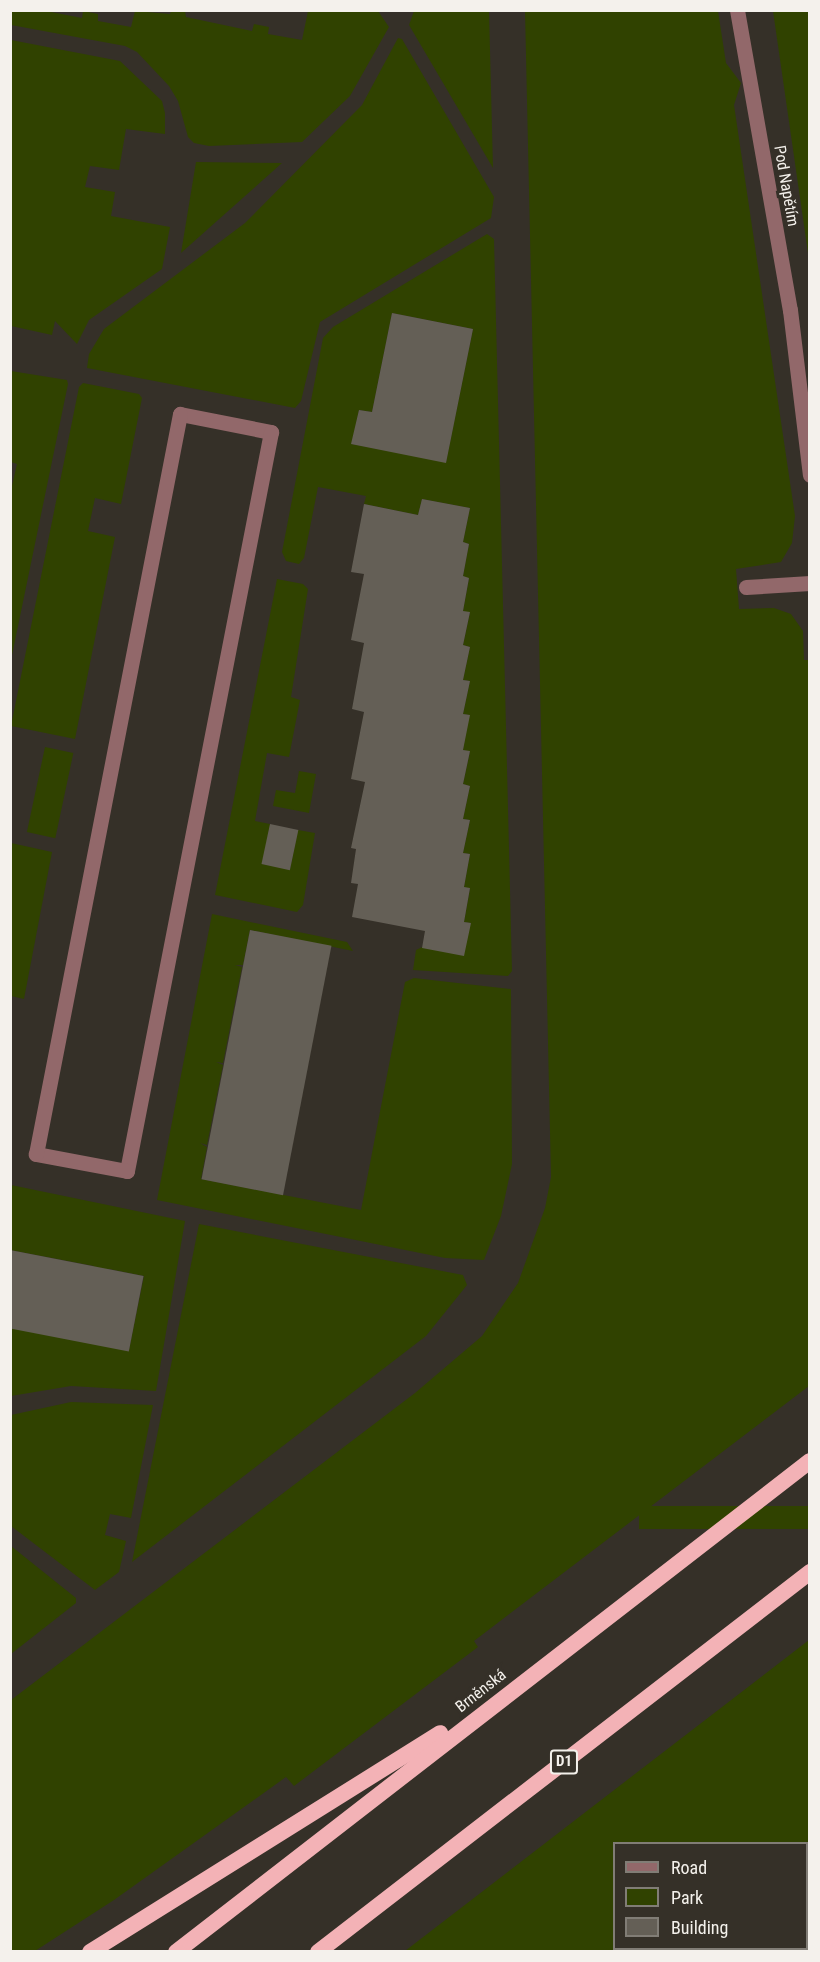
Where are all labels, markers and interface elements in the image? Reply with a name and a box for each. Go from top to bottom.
street label: Pod Napětím [769,144,803,228]
street label: Brněnská [452,1665,510,1717]
road number: D1 [549,1750,579,1774]
legend [613,1842,808,1950]
text: Road [671,1857,707,1878]
text: Park [671,1887,703,1908]
text: Building [671,1917,728,1938]

